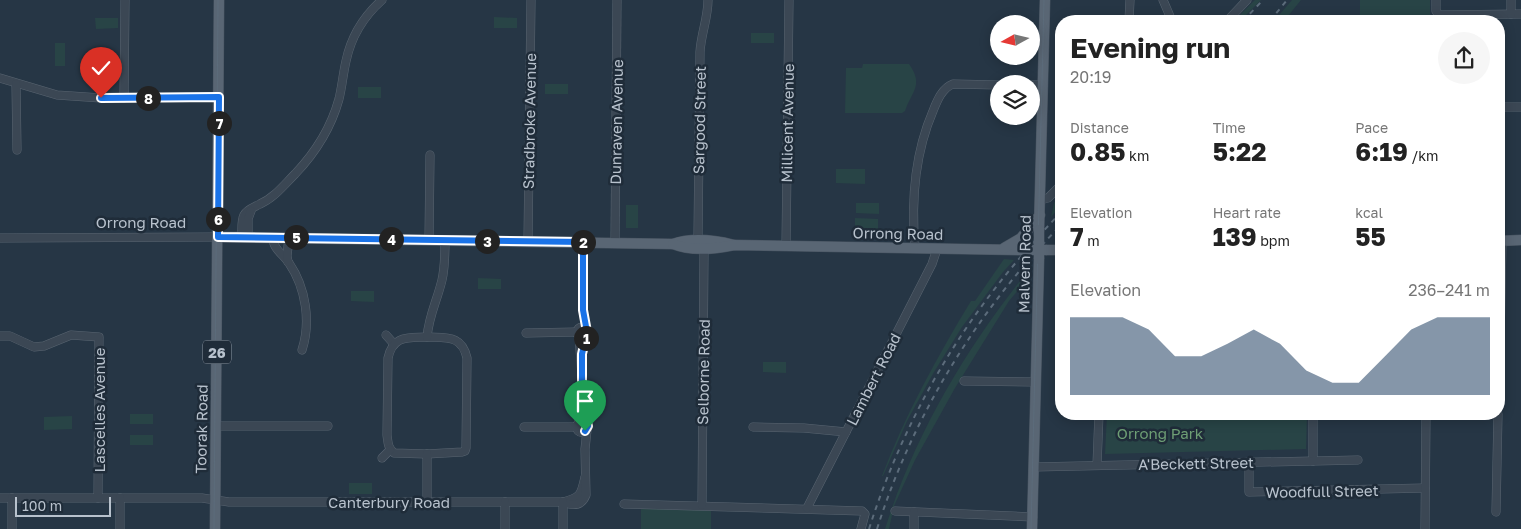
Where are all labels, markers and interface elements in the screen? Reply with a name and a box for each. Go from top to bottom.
north arrow [990,15,1040,65]
map controls [990,15,1040,125]
text: Evening run [1070,31,1230,64]
button: share [1438,32,1490,84]
pin [80,47,122,98]
street label: Stradbroke Avenue [519,52,539,189]
icon: check [87,54,115,82]
street label: Dunraven Avenue [606,59,626,185]
street label: Millicent Avenue [777,63,797,183]
street label: Sargood Street [689,66,709,174]
text: 20:19 [1070,67,1111,87]
button: layers [990,75,1040,125]
pin: 8 [136,86,160,110]
text: 8 [144,90,153,107]
pin: 7 [206,110,232,136]
text: 7 [216,115,223,132]
text: Distance [1070,119,1129,136]
text: Time [1213,119,1246,136]
text: Pace [1355,119,1388,136]
text: 0.85 [1070,136,1126,167]
text: 5:22 [1213,136,1266,167]
text: 6:19 [1355,136,1408,167]
text: km [1126,147,1149,164]
text: /km [1408,147,1439,164]
text: Elevation [1070,204,1132,221]
text: Heart rate [1213,204,1281,221]
text: kcal [1355,204,1383,221]
pin: 6 [206,206,230,232]
text: 6 [214,211,223,228]
street label: Orrong Road [96,213,186,231]
street label: Malvern Road [1014,215,1034,313]
text: 7 [1070,221,1084,252]
text: 139 [1213,221,1257,252]
text: 55 [1355,221,1386,252]
street label: Orrong Road [853,223,943,243]
pin: 5 [284,224,308,250]
pin: 4 [378,226,404,252]
pin: 3 [474,228,500,254]
text: 5 [292,229,301,246]
pin: 2 [570,230,596,254]
text: 4 [387,231,396,248]
text: m [1084,232,1100,249]
text: bpm [1257,232,1290,249]
text: 3 [483,233,492,250]
text: 2 [579,234,588,251]
text: Elevation [1070,280,1141,300]
text: 236–241 m [1408,280,1490,300]
street label: Selborne Road [693,319,713,425]
pin: 1 [574,326,598,350]
text: 1 [583,330,590,347]
street label: Lambert Road [842,330,904,428]
road number: 26 [203,341,231,364]
street label: Lascelles Avenue [90,347,108,472]
pin [564,380,606,431]
street label: Toorak Road [191,384,211,474]
icon: arrive [571,387,599,415]
park label: Orrong Park [1117,424,1204,442]
street label: A'Beckett Street [1138,453,1254,473]
street label: Woodfull Street [1265,481,1379,501]
street label: Canterbury Road [328,493,450,511]
scale bar [15,494,111,517]
text: 100 m [22,497,62,514]

